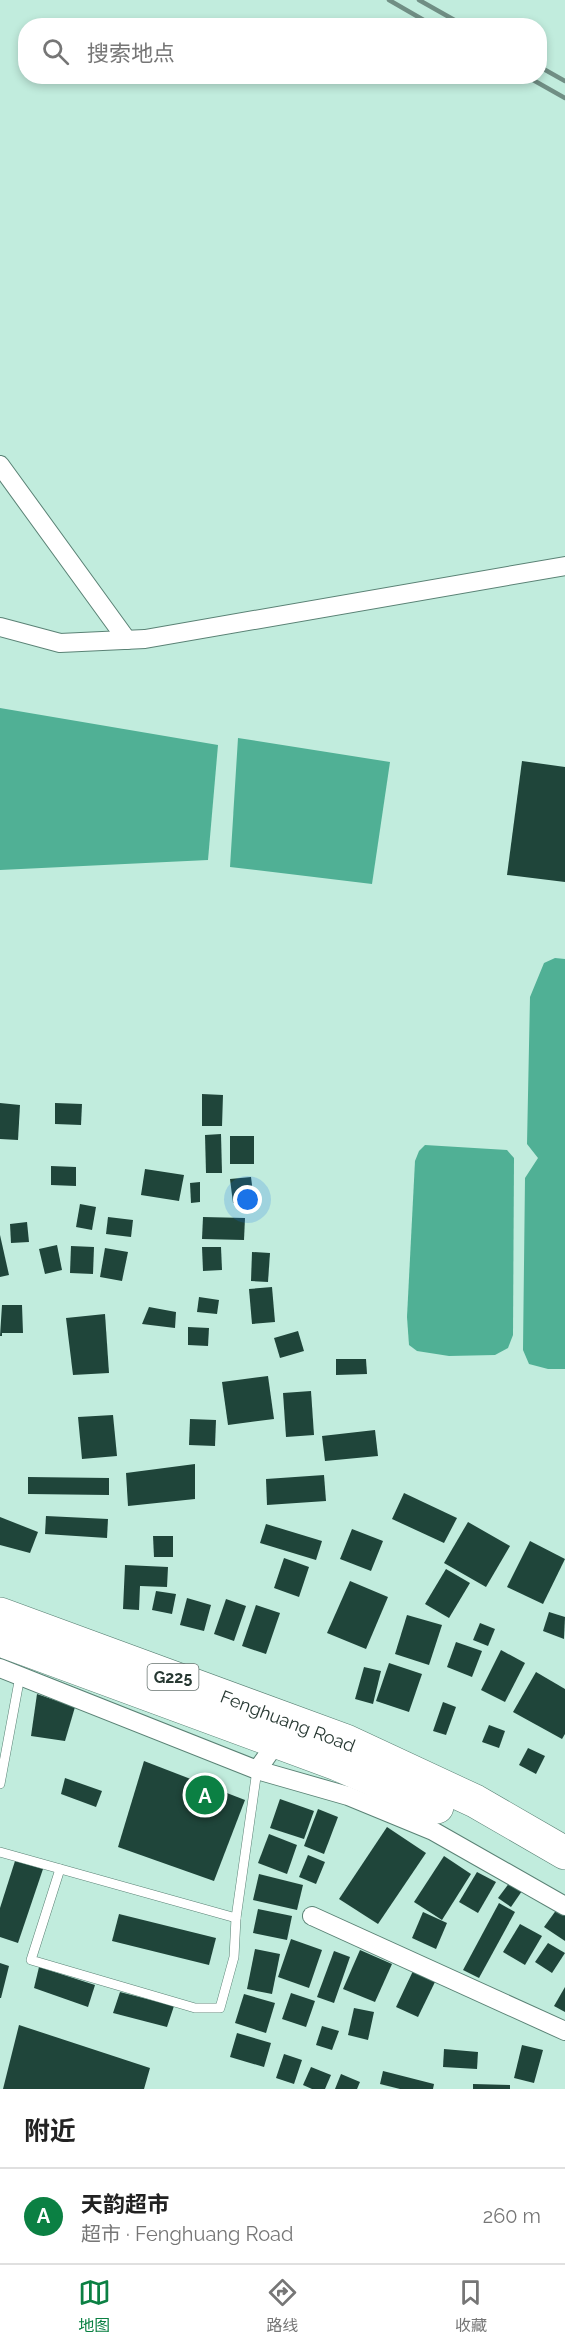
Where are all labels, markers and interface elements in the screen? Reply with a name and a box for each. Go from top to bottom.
search box [18,18,547,84]
icon: search [39,35,72,68]
text: 搜索地点 [87,40,175,66]
your location [233,1185,262,1214]
road number: G225 [148,1664,198,1690]
street label: Fenghuang Road [218,1686,358,1756]
pin: A [186,1772,224,1818]
text: 附近 [24,2116,76,2146]
text: 天韵超市 [81,2191,169,2217]
text: A [37,2204,50,2228]
text: 260 m [483,2204,541,2228]
text: 超市 · Fenghuang Road [81,2222,293,2246]
tab: 地图 [78,2276,111,2336]
tab: 路线 [266,2276,299,2336]
tab: 收藏 [454,2276,487,2336]

